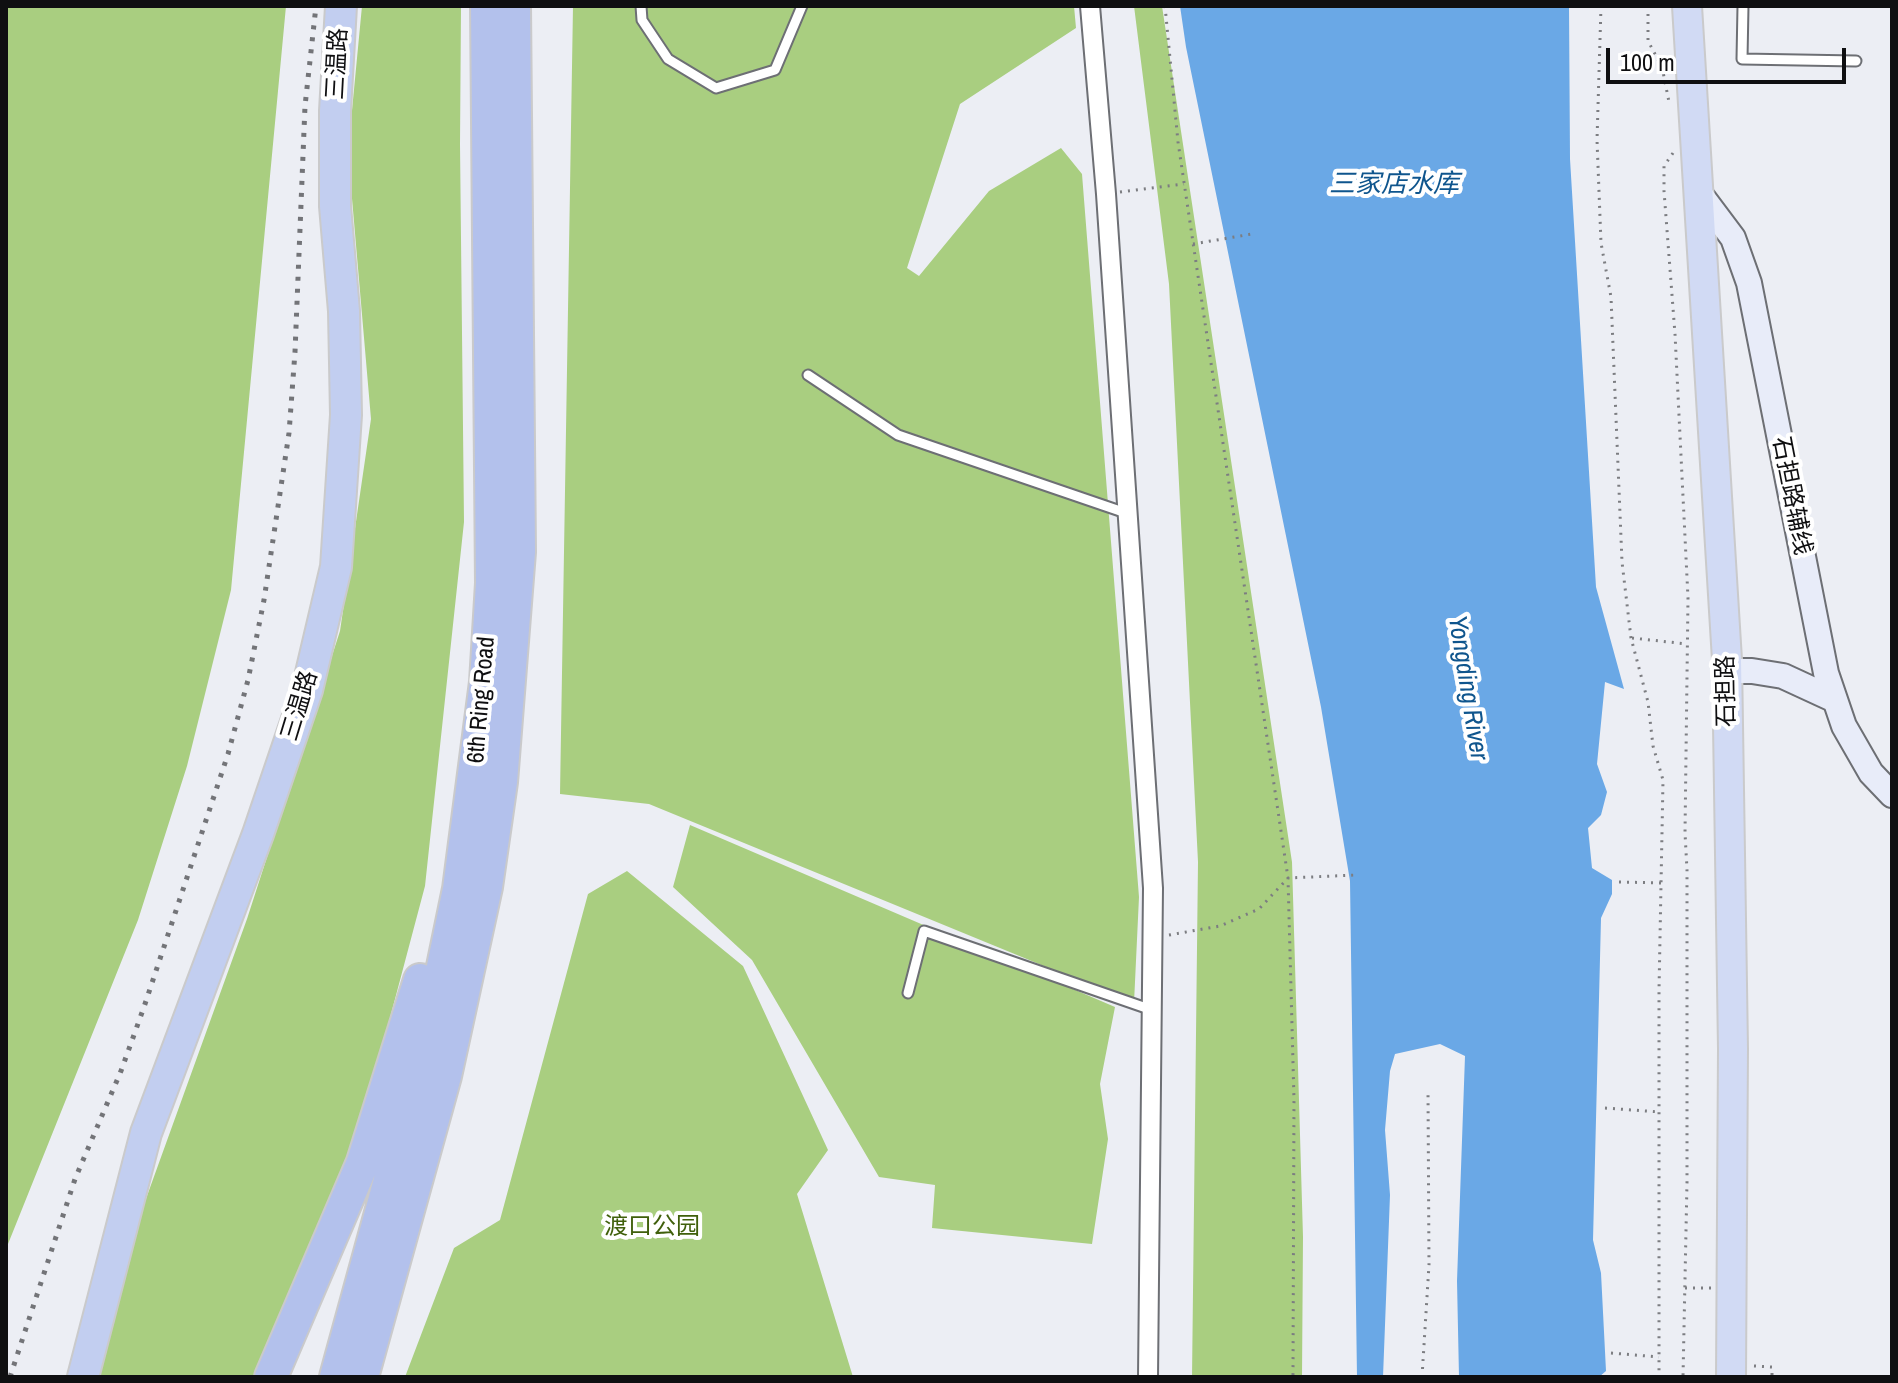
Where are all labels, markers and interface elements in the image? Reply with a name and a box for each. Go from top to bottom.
street label: 三温路 [322,27,354,101]
scale bar [1610,32,1850,82]
text: 100 m [1620,46,1675,78]
water label: 三家店水库 [1329,169,1459,201]
street label: 石担路辅线 [1765,434,1817,558]
water label: Yongding River [1440,614,1494,762]
street label: 6th Ring Road [462,636,502,764]
street label: 石担路 [1712,655,1742,727]
street label: 三温路 [276,667,324,745]
park label: 渡口公园 [604,1214,700,1242]

